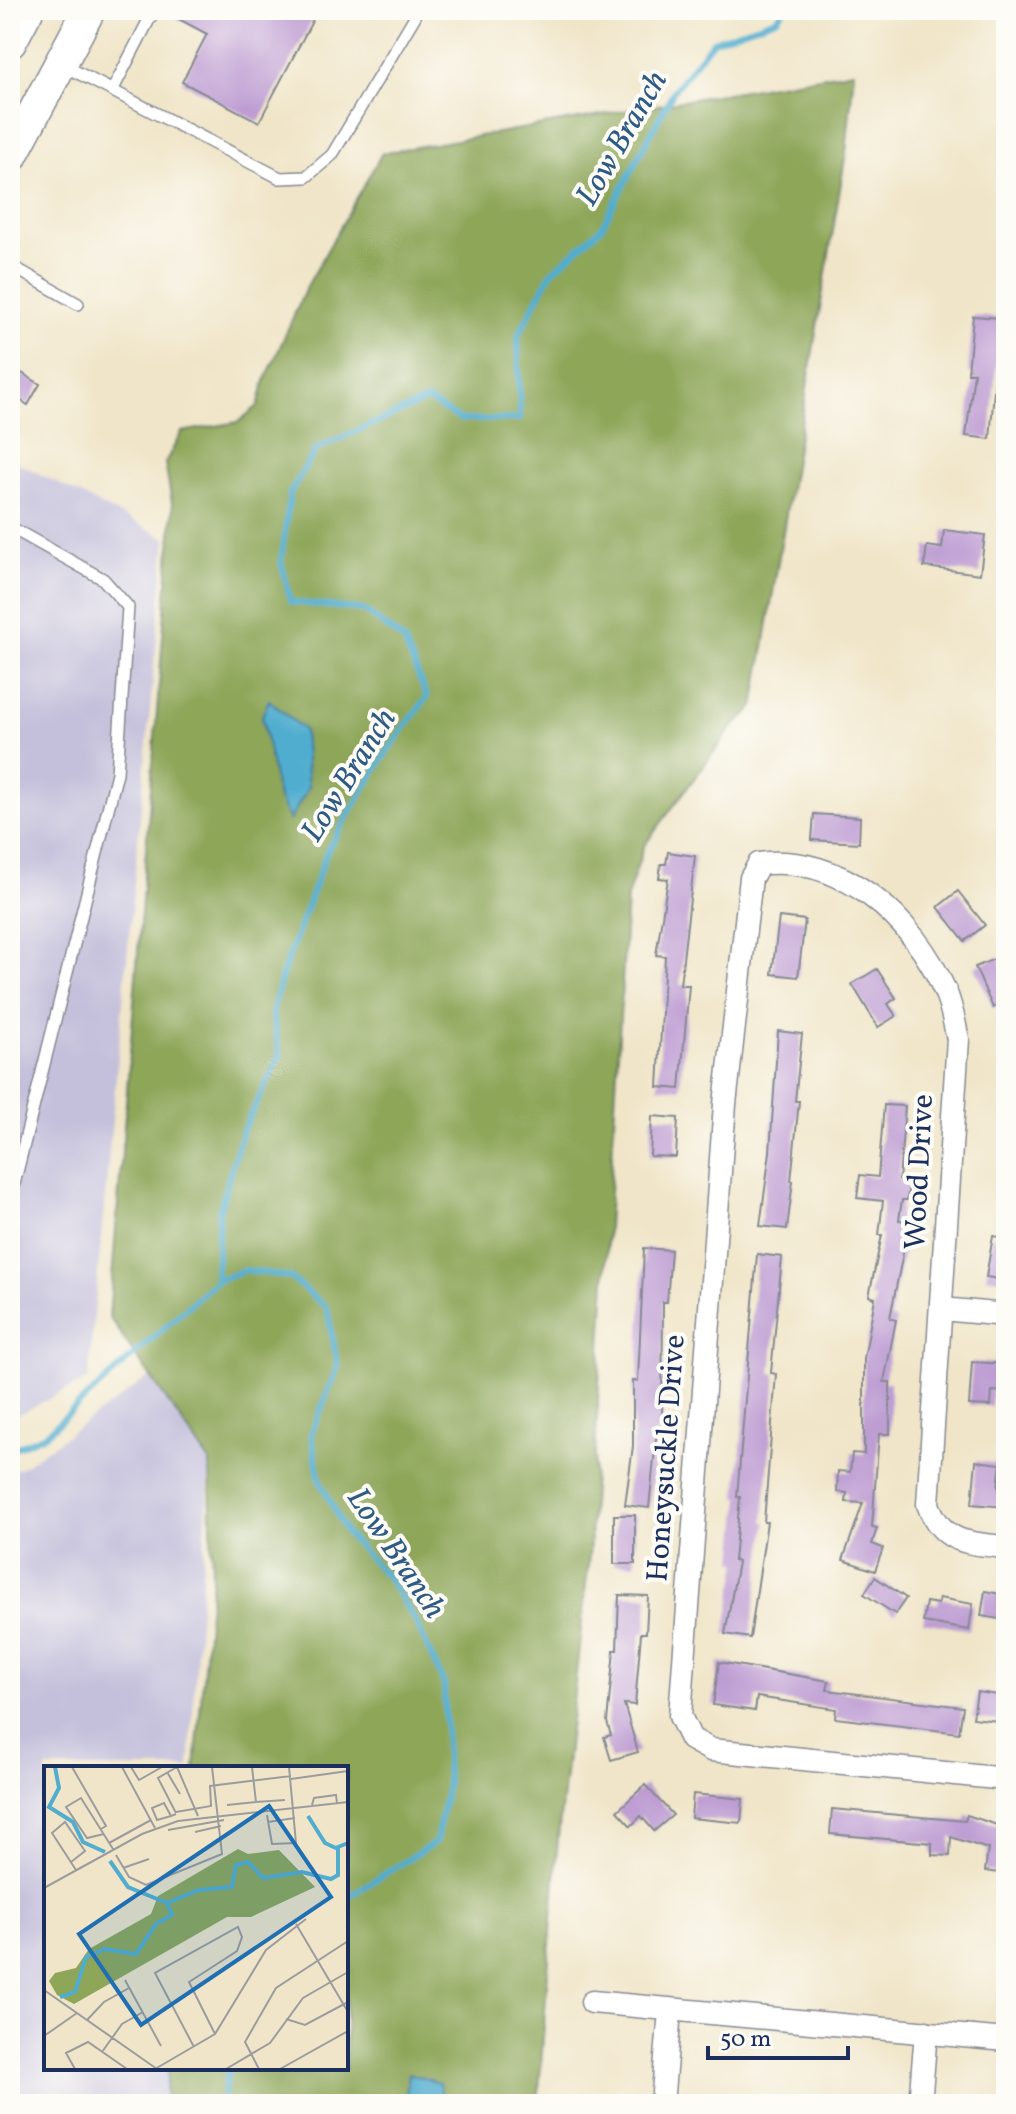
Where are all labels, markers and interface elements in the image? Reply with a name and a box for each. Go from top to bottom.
water label: Low Branch [567,63,679,215]
water label: Low Branch [292,701,408,851]
street label: Wood Drive [895,1093,945,1251]
street label: Honeysuckle Drive [637,1333,697,1583]
water label: Low Branch [335,1480,455,1628]
inset map [44,1766,348,2070]
scale bar [708,2010,848,2060]
text: 50 m [720,2023,772,2057]

